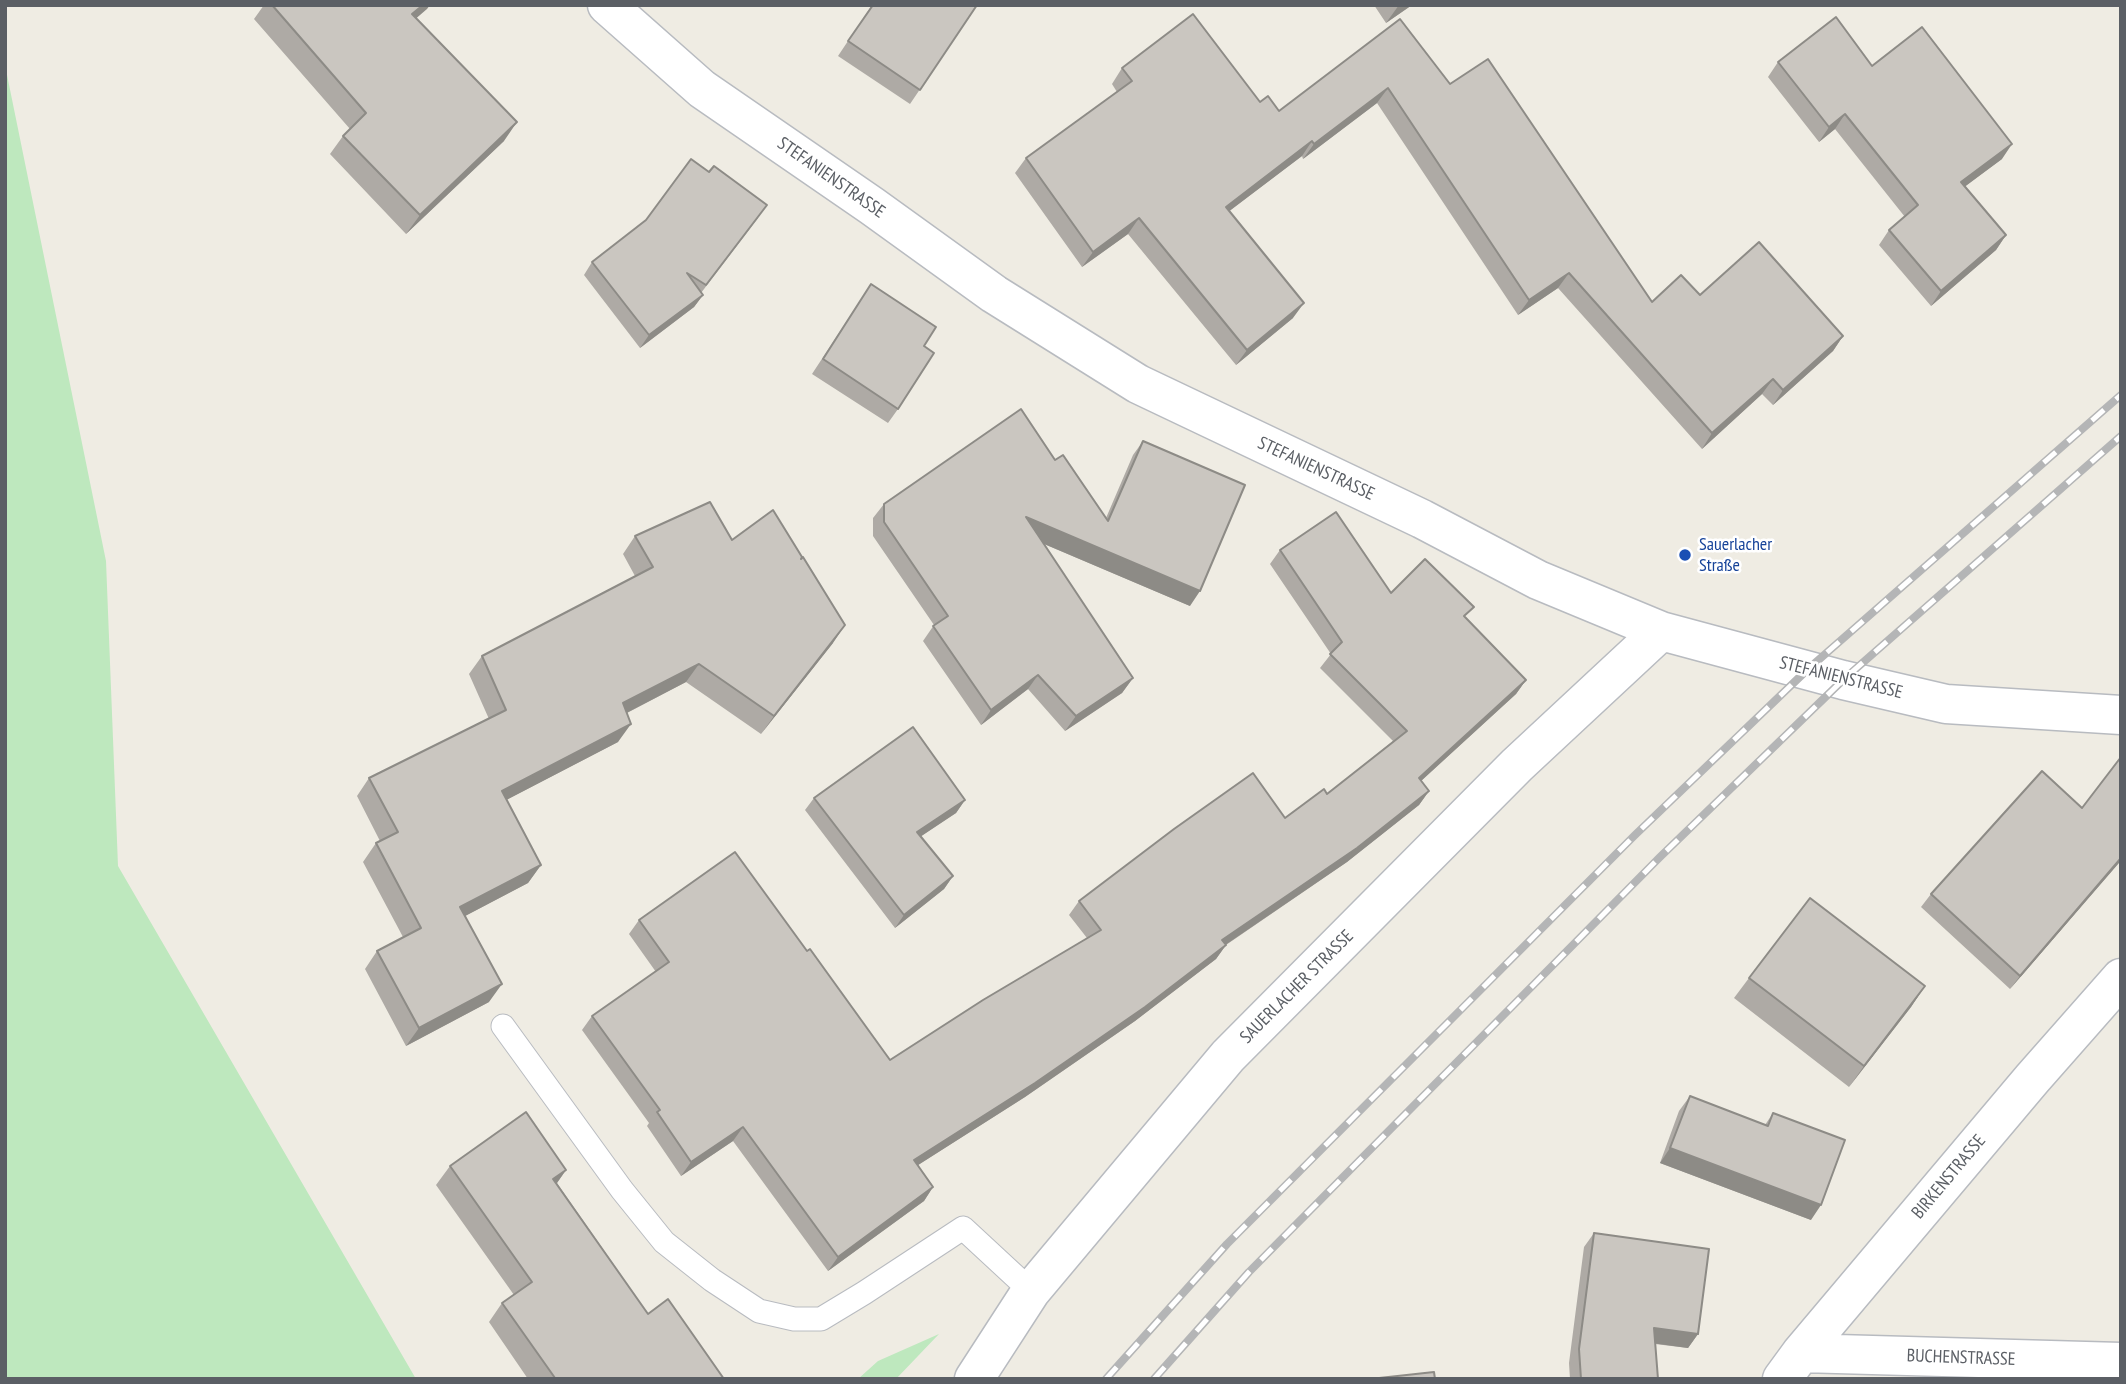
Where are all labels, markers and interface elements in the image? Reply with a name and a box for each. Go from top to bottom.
street label: STEFANIENSTRASSE [773,133,889,223]
street label: STEFANIENSTRASSE [1254,433,1378,505]
place label: Sauerlacher Straße [1699,534,1772,576]
marker: Sauerlacher Straße [1677,547,1693,563]
street label: STEFANIENSTRASSE [1777,652,1905,704]
street label: SAUERLACHER STRASSE [1236,926,1358,1048]
street label: BIRKENSTRASSE [1908,1131,1990,1223]
street label: BUCHENSTRASSE [1906,1345,2016,1371]

